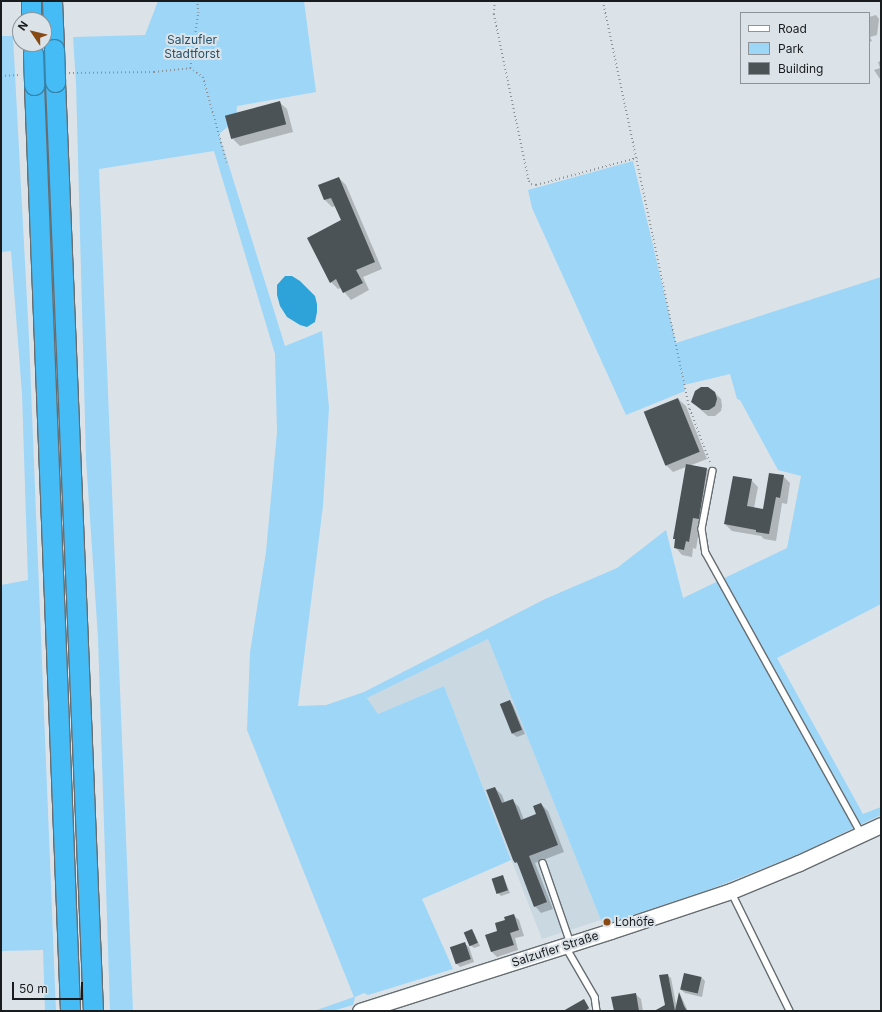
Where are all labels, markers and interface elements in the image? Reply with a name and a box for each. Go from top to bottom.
north arrow [12,12,52,52]
legend [740,12,870,84]
text: N [15,18,31,33]
text: Road [778,21,807,36]
park label: Salzufler Stadtforst [164,33,220,61]
text: Park [778,41,804,56]
text: Building [778,61,823,76]
place label: Lohöfe [615,915,654,929]
marker: Lohöfe [602,917,612,927]
street label: Salzufler Straße [510,928,600,970]
scale bar [14,974,85,1000]
text: 50 m [19,981,48,996]

